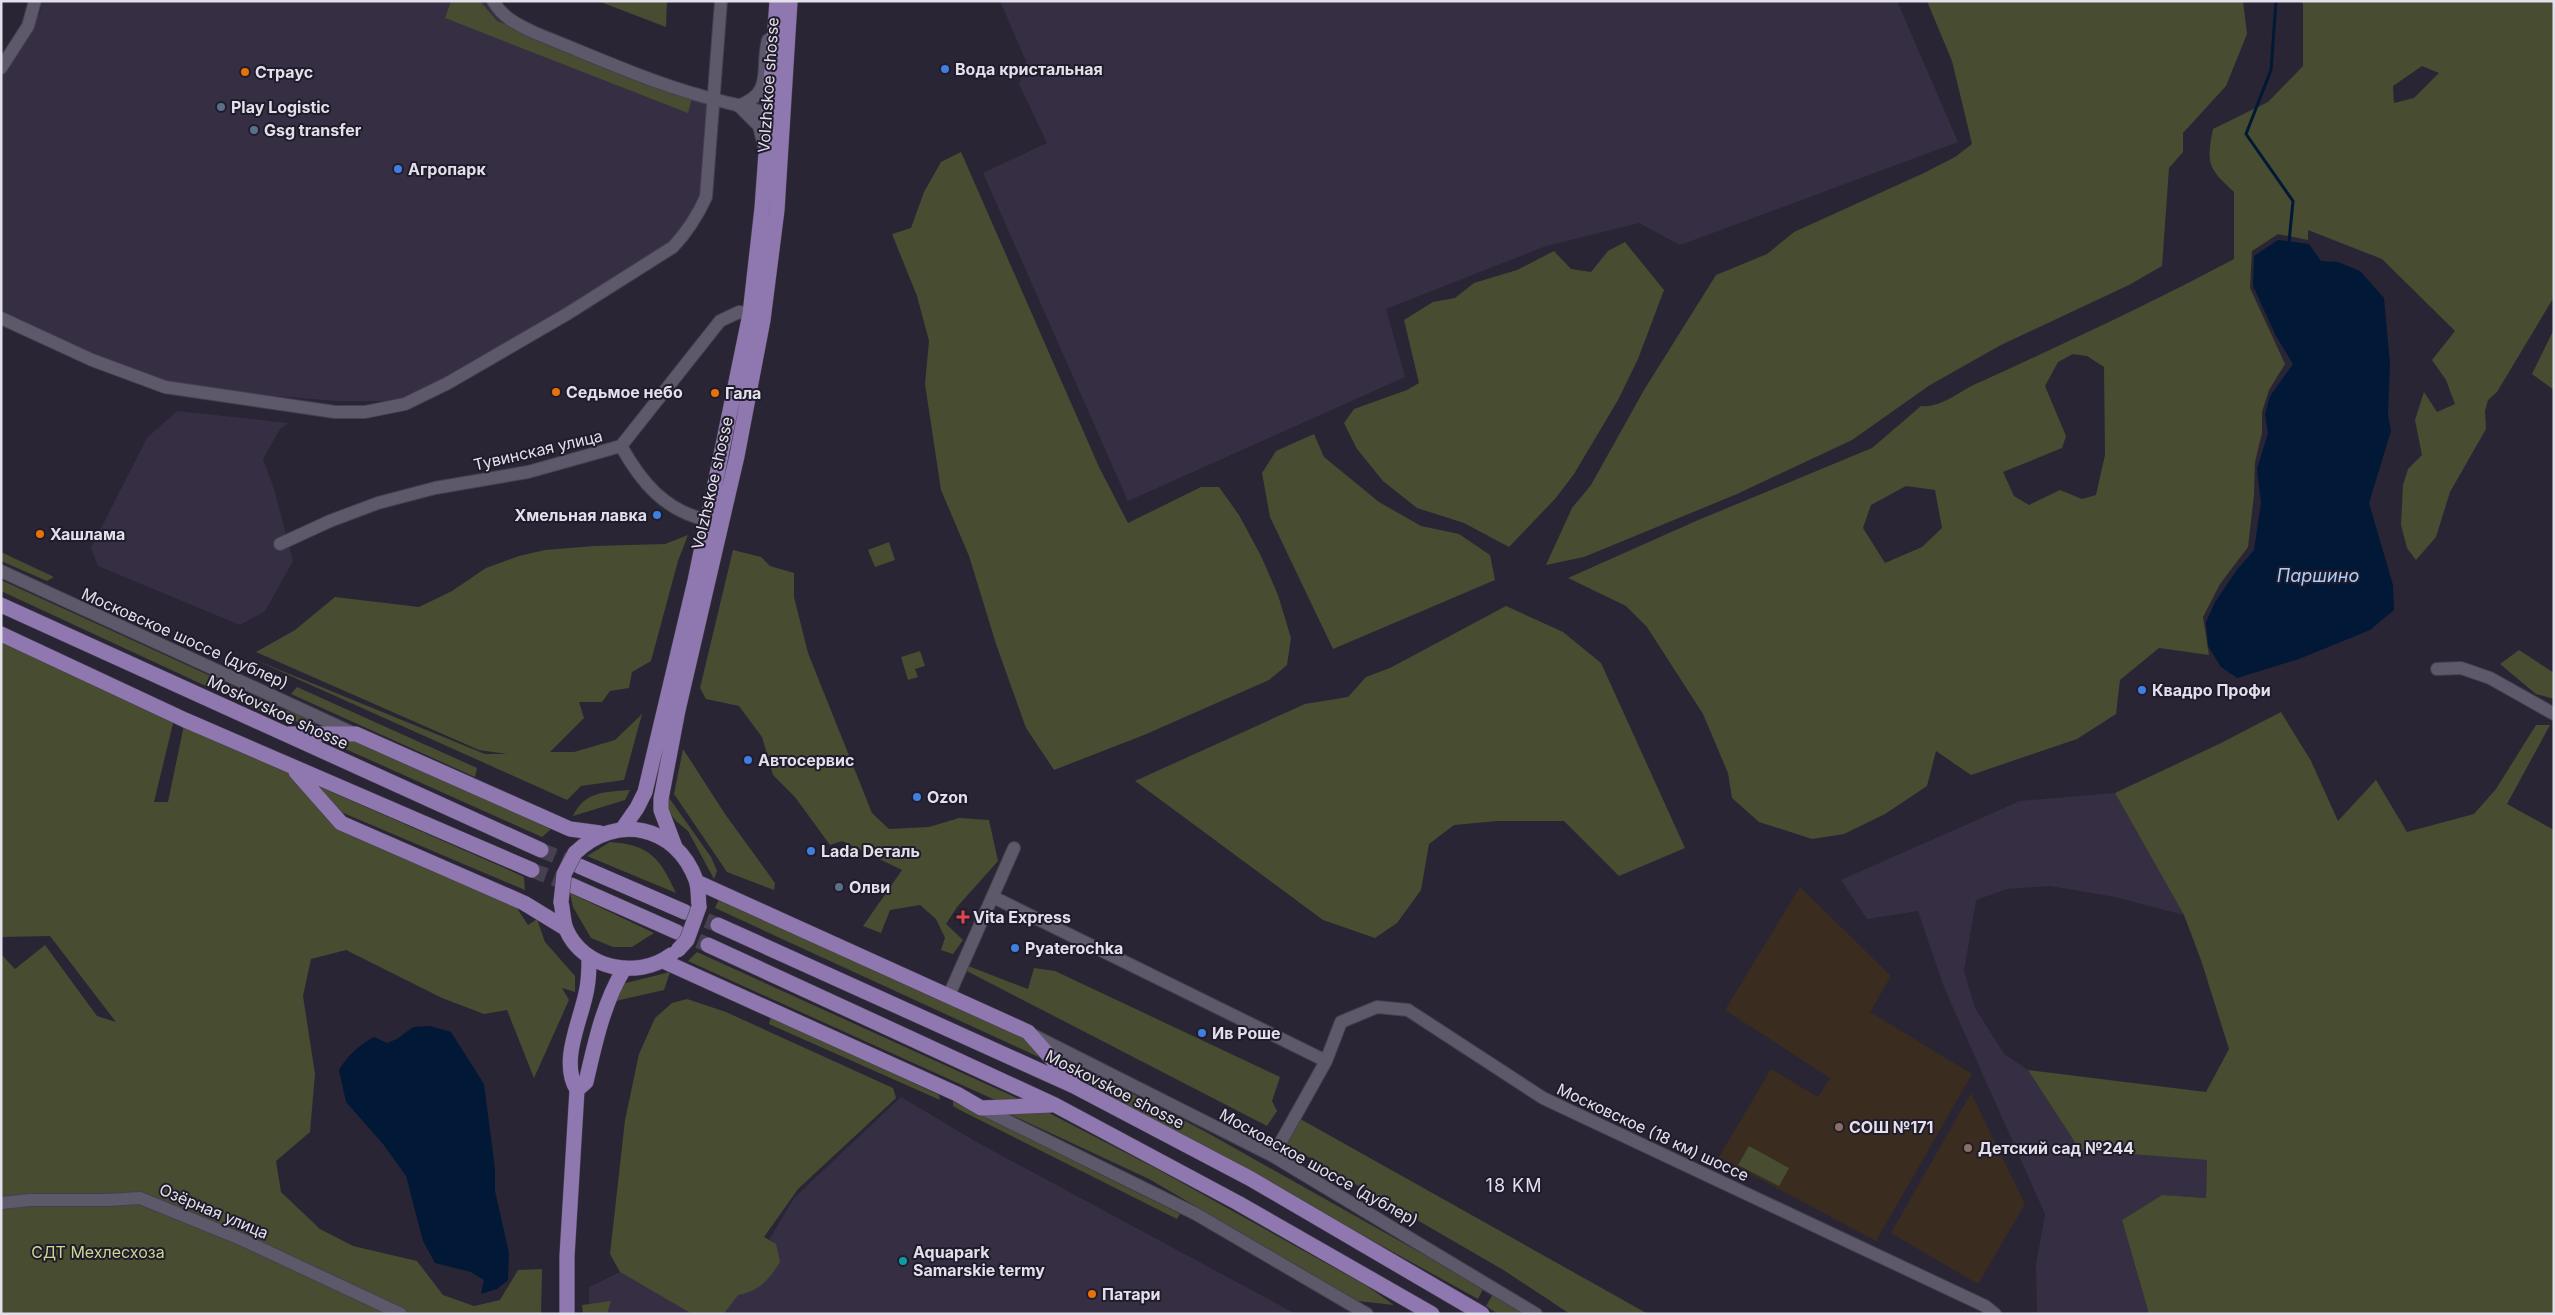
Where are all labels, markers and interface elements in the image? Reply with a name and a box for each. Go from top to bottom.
street label: Volzhskoe shosse [753,16,783,154]
place label: Вода кристальная [955,59,1103,79]
place label: Страус [255,62,313,82]
marker: Вода кристальная [939,63,951,75]
marker: Страус [239,66,251,78]
place label: Play Logistic [231,97,330,117]
marker: Play Logistic [215,101,227,113]
place label: Gsg transfer [264,120,362,140]
marker: Gsg transfer [248,124,260,136]
place label: Агропарк [408,159,486,179]
marker: Агропарк [392,163,404,175]
place label: Седьмое небо [566,382,683,402]
place label: Гала [725,383,761,403]
marker: Седьмое небо [550,386,562,398]
marker: Гала [709,387,721,399]
street label: Volzhskoe shosse [687,414,737,552]
street label: Тувинская улица [471,425,605,475]
place label: Хмельная лавка [514,505,647,525]
marker: Хмельная лавка [651,509,663,521]
place label: Хашлама [50,524,125,544]
marker: Хашлама [34,528,46,540]
water label: Паршино [2277,565,2359,586]
street label: Московское шоссе (дублер) [79,583,291,693]
street label: Moskovskoe shosse [204,671,352,753]
place label: Квадро Профи [2152,680,2271,700]
marker: Квадро Профи [2136,684,2148,696]
place label: Автосервис [758,750,854,770]
marker: Автосервис [742,754,754,766]
place label: Ozon [927,787,968,807]
marker: Ozon [911,791,923,803]
place label: Lada Dеталь [821,841,920,861]
marker: Lada Dеталь [805,845,817,857]
place label: Олви [849,877,890,897]
marker: Олви [833,881,845,893]
place label: Vita Express [973,907,1071,927]
marker: Vita Express [957,911,969,923]
place label: Pyaterochka [1025,938,1123,958]
marker: Pyaterochka [1009,942,1021,954]
place label: Ив Роше [1212,1023,1281,1043]
marker: Ив Роше [1196,1027,1208,1039]
street label: Moskovskoe shosse [1042,1045,1188,1133]
street label: Московское (18 км) шоссе [1554,1079,1752,1185]
street label: Московское шоссе (дублер) [1216,1104,1422,1230]
place label: СОШ №171 [1849,1117,1934,1137]
marker: СОШ №171 [1833,1121,1845,1133]
place label: Детский сад №244 [1978,1138,2134,1158]
marker: Детский сад №244 [1962,1142,1974,1154]
district label: 18 KM [1486,1175,1542,1196]
street label: Озёрная улица [156,1179,272,1243]
park label: СДТ Мехлесхоза [31,1242,165,1262]
place label: Aquapark Samarskie termy [913,1242,1045,1280]
marker: Aquapark Samarskie termy [897,1255,909,1267]
place label: Патари [1102,1284,1161,1304]
marker: Патари [1086,1288,1098,1300]

